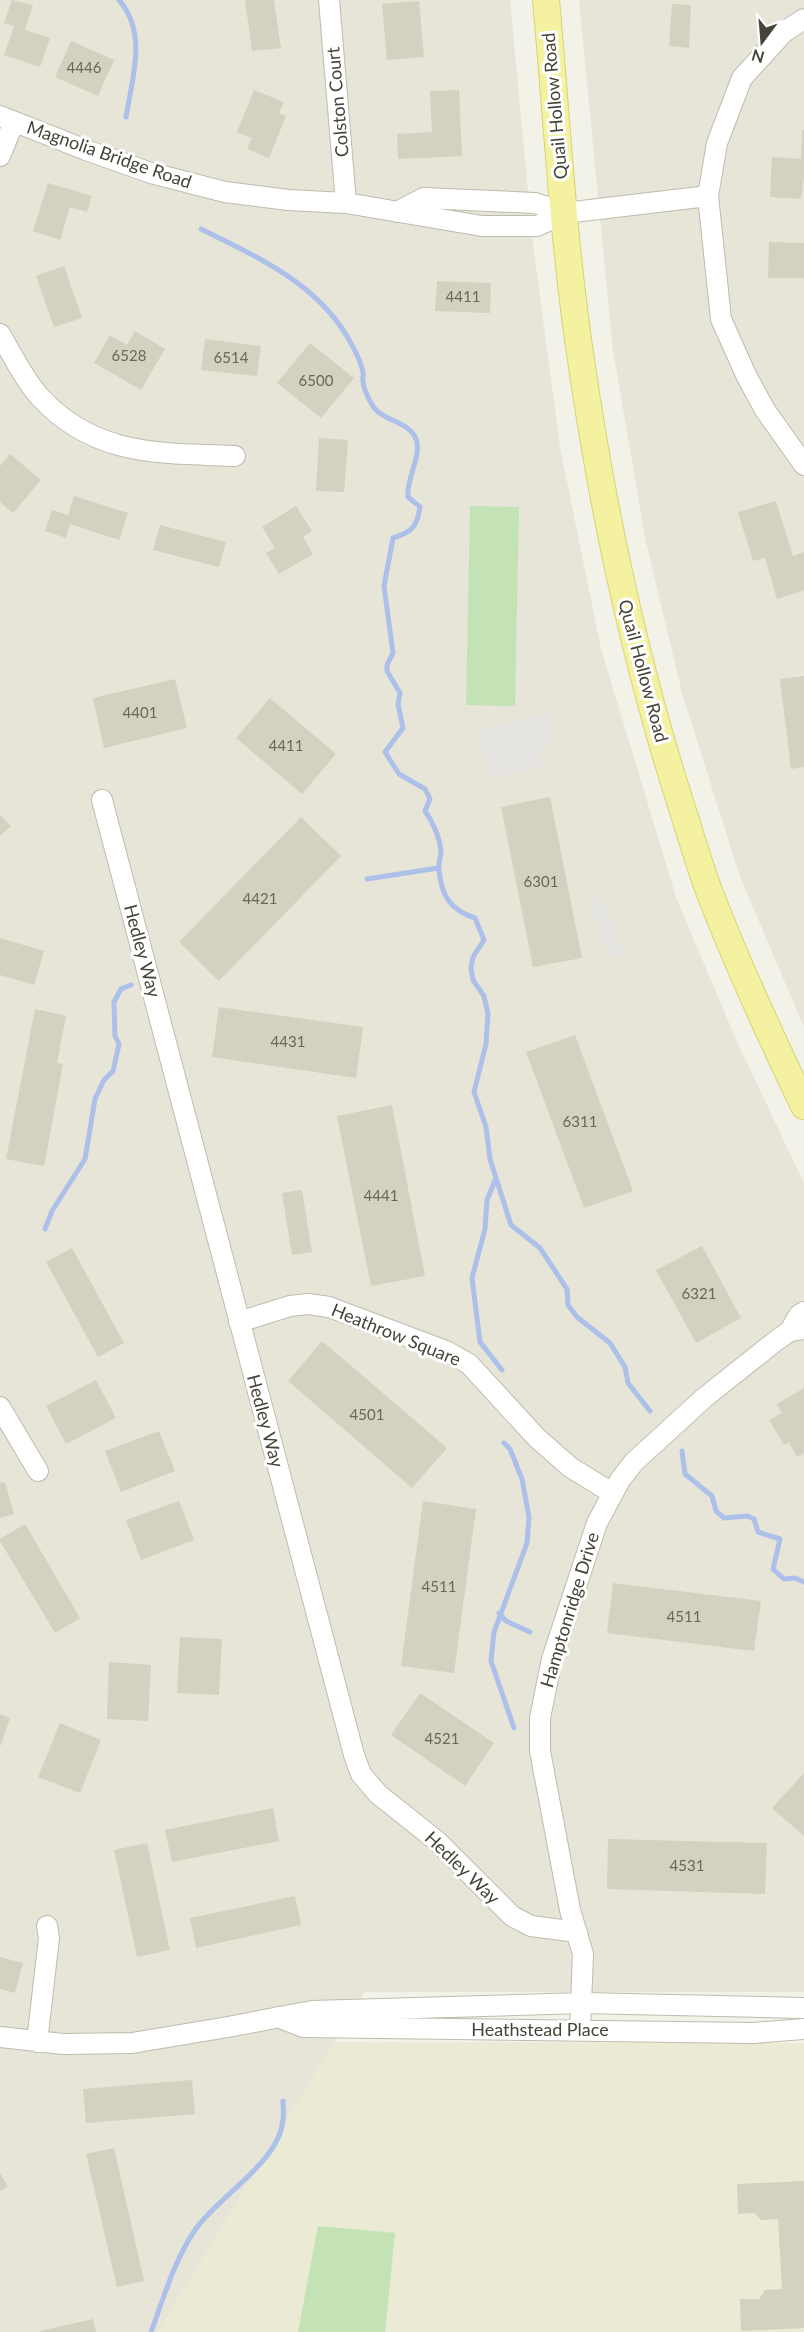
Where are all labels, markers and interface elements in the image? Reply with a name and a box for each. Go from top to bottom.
north arrow [732,12,792,72]
street label: Quail Hollow Road [537,32,571,180]
street label: Colston Court [321,46,353,158]
text: N [749,46,766,68]
house number: 4446 [67,58,102,76]
street label: Magnolia Bridge Road [24,116,195,193]
house number: 4411 [446,287,480,305]
house number: 6528 [112,346,146,364]
house number: 6514 [214,348,249,366]
house number: 6500 [299,371,334,389]
street label: Quail Hollow Road [614,597,674,745]
house number: 4401 [123,703,157,721]
house number: 4411 [269,736,303,754]
house number: 6301 [524,872,558,890]
house number: 4421 [243,889,277,907]
street label: Hedley Way [120,902,166,1000]
house number: 4431 [271,1032,305,1050]
house number: 6311 [563,1112,597,1130]
house number: 4441 [364,1186,398,1204]
house number: 6321 [682,1284,716,1302]
street label: Heathrow Square [329,1298,464,1370]
street label: Hedley Way [243,1372,289,1470]
house number: 4501 [350,1405,384,1423]
street label: Hamptonridge Drive [535,1529,603,1690]
house number: 4511 [422,1577,456,1595]
house number: 4511 [667,1607,701,1625]
house number: 4521 [425,1729,459,1747]
street label: Hedley Way [421,1826,505,1909]
house number: 4531 [670,1856,704,1874]
street label: Heathstead Place [471,2018,609,2040]

